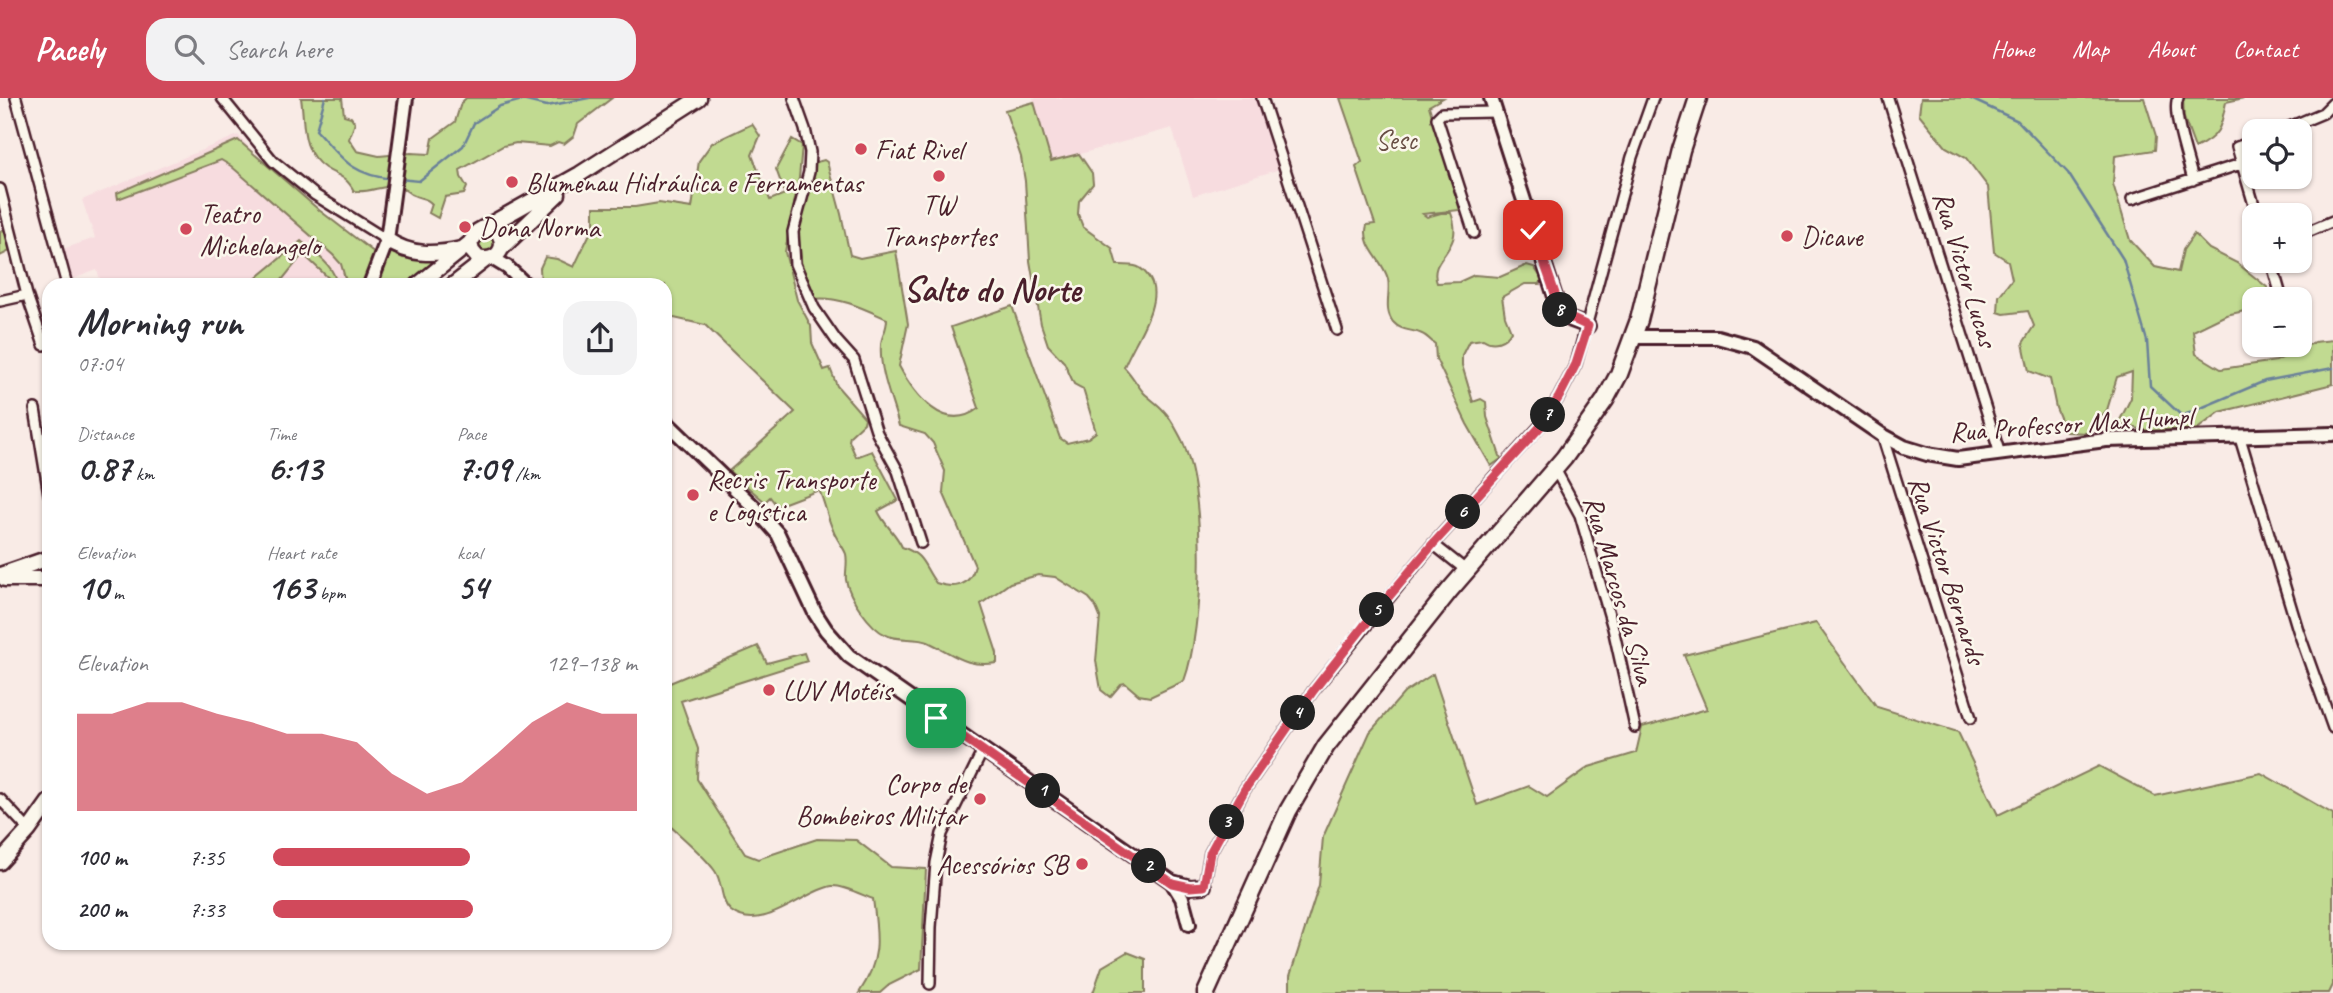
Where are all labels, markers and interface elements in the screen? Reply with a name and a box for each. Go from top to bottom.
search box [146,18,636,81]
text: Pacely [35,28,104,70]
icon: search [170,30,208,68]
text: Search here [226,33,332,66]
text: Home [1991,34,2034,64]
text: Map [2072,34,2109,64]
text: About [2147,34,2195,64]
text: Contact [2233,34,2298,64]
map controls [2242,119,2312,357]
button: locate [2242,119,2312,189]
park label: Sesc [1375,122,1418,157]
place label: Fiat Rivel [875,132,968,167]
marker: Fiat Rivel [853,141,869,157]
place label: Blumenau Hidráulica e Ferramentas [526,165,865,200]
marker: TW Transportes [931,168,947,184]
marker: Blumenau Hidráulica e Ferramentas [504,174,520,190]
place label: TW Transportes [882,187,998,254]
street label: Rua Victor Lucas [1925,187,2006,353]
place label: Teatro Michelangelo [200,196,323,263]
pin [1503,200,1563,260]
button: + [2242,203,2312,273]
place label: Dona Norma [479,210,601,245]
icon: check [1514,211,1552,249]
marker: Dona Norma [457,219,473,235]
place label: Dicave [1801,219,1864,254]
marker: Teatro Michelangelo [178,221,194,237]
marker: Dicave [1779,228,1795,244]
district label: Salto do Norte [904,267,1083,312]
button: − [2242,287,2312,357]
pin: 8 [1542,292,1578,328]
text: 8 [1555,297,1564,321]
text: Morning run [77,299,243,346]
button: share [563,301,637,375]
text: 07:04 [77,349,123,378]
street label: Rua Professor Max Humpl [1948,397,2199,449]
pin: 7 [1530,398,1566,432]
text: 7 [1543,402,1552,426]
text: Distance [77,422,134,446]
text: Time [267,422,296,446]
text: Pace [457,422,486,446]
text: 0.87 [77,446,131,491]
text: 6:13 [267,446,322,491]
text: 7:09 [457,446,511,491]
text: km [131,462,154,486]
text: /km [511,462,540,486]
place label: Recris Transporte e Logística [707,462,878,529]
street label: Rua Victor Bernards [1901,472,1995,671]
marker: Recris Transporte e Logística [685,487,701,503]
street label: Rua Marcos da Silva [1576,492,1664,690]
pin: 6 [1446,494,1480,530]
text: 6 [1458,499,1467,523]
text: Elevation [77,541,135,565]
text: Heart rate [267,541,336,565]
text: kcal [457,541,482,565]
text: 10 [77,565,109,610]
text: 163 [267,565,315,610]
text: 54 [457,565,488,610]
text: m [109,581,124,605]
text: bpm [315,581,346,605]
pin: 5 [1360,592,1394,628]
text: 5 [1372,597,1381,621]
text: Elevation [77,649,148,678]
text: 129–138 m [546,649,637,678]
place label: LUV Motéis [783,673,894,708]
marker: LUV Motéis [761,682,777,698]
pin [906,688,966,748]
pin: 4 [1280,696,1316,730]
icon: arrive [917,699,955,737]
text: 4 [1293,700,1302,724]
place label: Corpo de Bombeiros Militar [796,766,969,833]
pin: 1 [1026,774,1060,808]
text: 1 [1038,778,1047,802]
marker: Corpo de Bombeiros Militar [972,791,988,807]
pin: 3 [1210,804,1244,840]
text: 3 [1222,809,1231,833]
text: 100 m [77,843,127,872]
text: 7:35 [189,843,225,872]
place label: Acessórios SB [936,847,1071,882]
pin: 2 [1132,848,1166,884]
text: 2 [1144,853,1153,877]
marker: Acessórios SB [1074,856,1090,872]
text: 200 m [77,895,127,924]
text: 7:33 [189,895,225,924]

